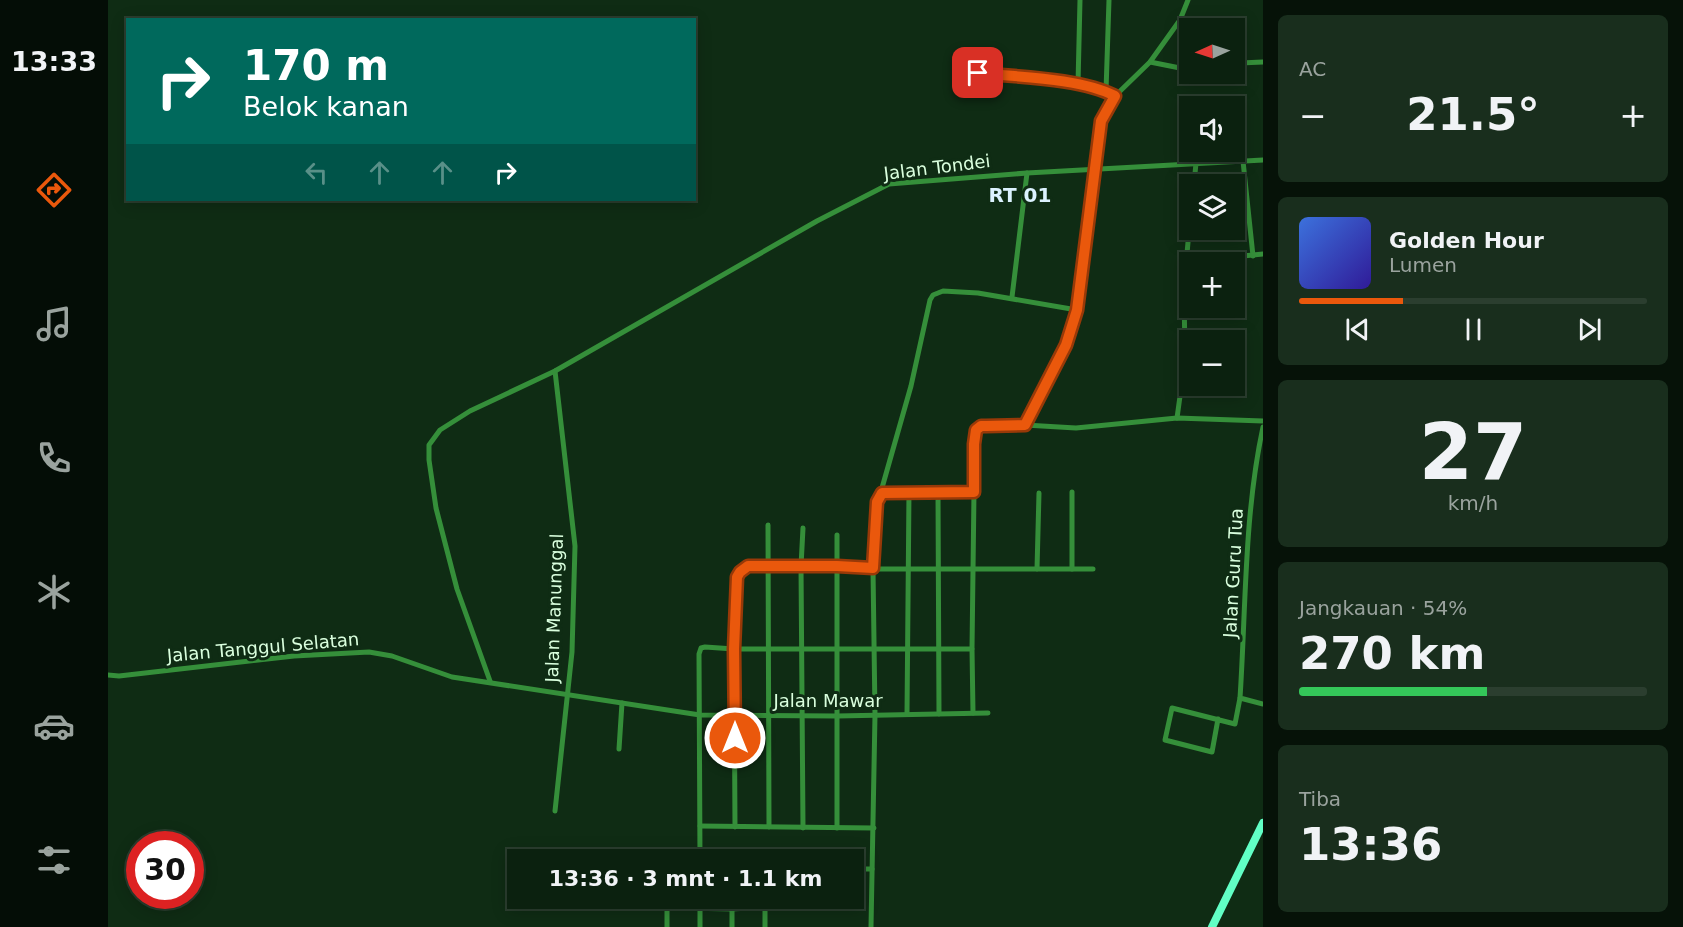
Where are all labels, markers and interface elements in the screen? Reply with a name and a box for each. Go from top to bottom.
north arrow [1179,18,1245,84]
map controls [1179,18,1245,396]
text: 170 m [243,41,389,90]
icon: right [144,42,222,120]
text: 13:33 [11,46,97,77]
pin [952,47,1003,98]
icon: arrive [961,56,994,89]
text: AC [1299,57,1326,81]
text: 21.5° [1406,88,1540,141]
text: Belok kanan [243,91,409,122]
button: sound [1179,96,1245,162]
text: − [1299,96,1327,135]
text: + [1619,96,1647,135]
street label: Jalan Tondei [881,150,992,184]
icon: left [300,156,333,189]
icon: ahead [363,156,396,189]
icon: ahead [426,156,459,189]
icon: right [489,156,522,189]
icon: directions [33,169,75,211]
button: layers [1179,174,1245,240]
district label: RT 01 [989,183,1051,207]
text: Golden Hour [1389,228,1544,253]
button: + [1179,252,1245,318]
text: Lumen [1389,253,1457,277]
icon: music [33,303,75,345]
icon: previous [1341,313,1374,346]
icon: pause [1457,313,1490,346]
icon: next [1573,313,1606,346]
button: − [1179,330,1245,396]
text: 27 [1419,407,1527,497]
icon: phone [33,437,75,479]
text: km/h [1448,491,1498,515]
street label: Jalan Guru Tua [1219,507,1247,640]
street label: Jalan Manunggal [541,533,567,684]
icon: climate [33,571,75,613]
text: Jangkauan · 54% [1299,596,1467,620]
text: 270 km [1299,627,1485,680]
street label: Jalan Tanggul Selatan [165,628,360,666]
street label: Jalan Mawar [772,690,883,711]
icon: car [33,705,75,747]
position arrow [703,706,767,770]
text: Tiba [1299,787,1341,811]
text: 13:36 [1299,818,1442,871]
speed limit sign: 30 [126,831,204,909]
icon: filters [33,839,75,881]
text: 13:36 · 3 mnt · 1.1 km [549,866,822,891]

